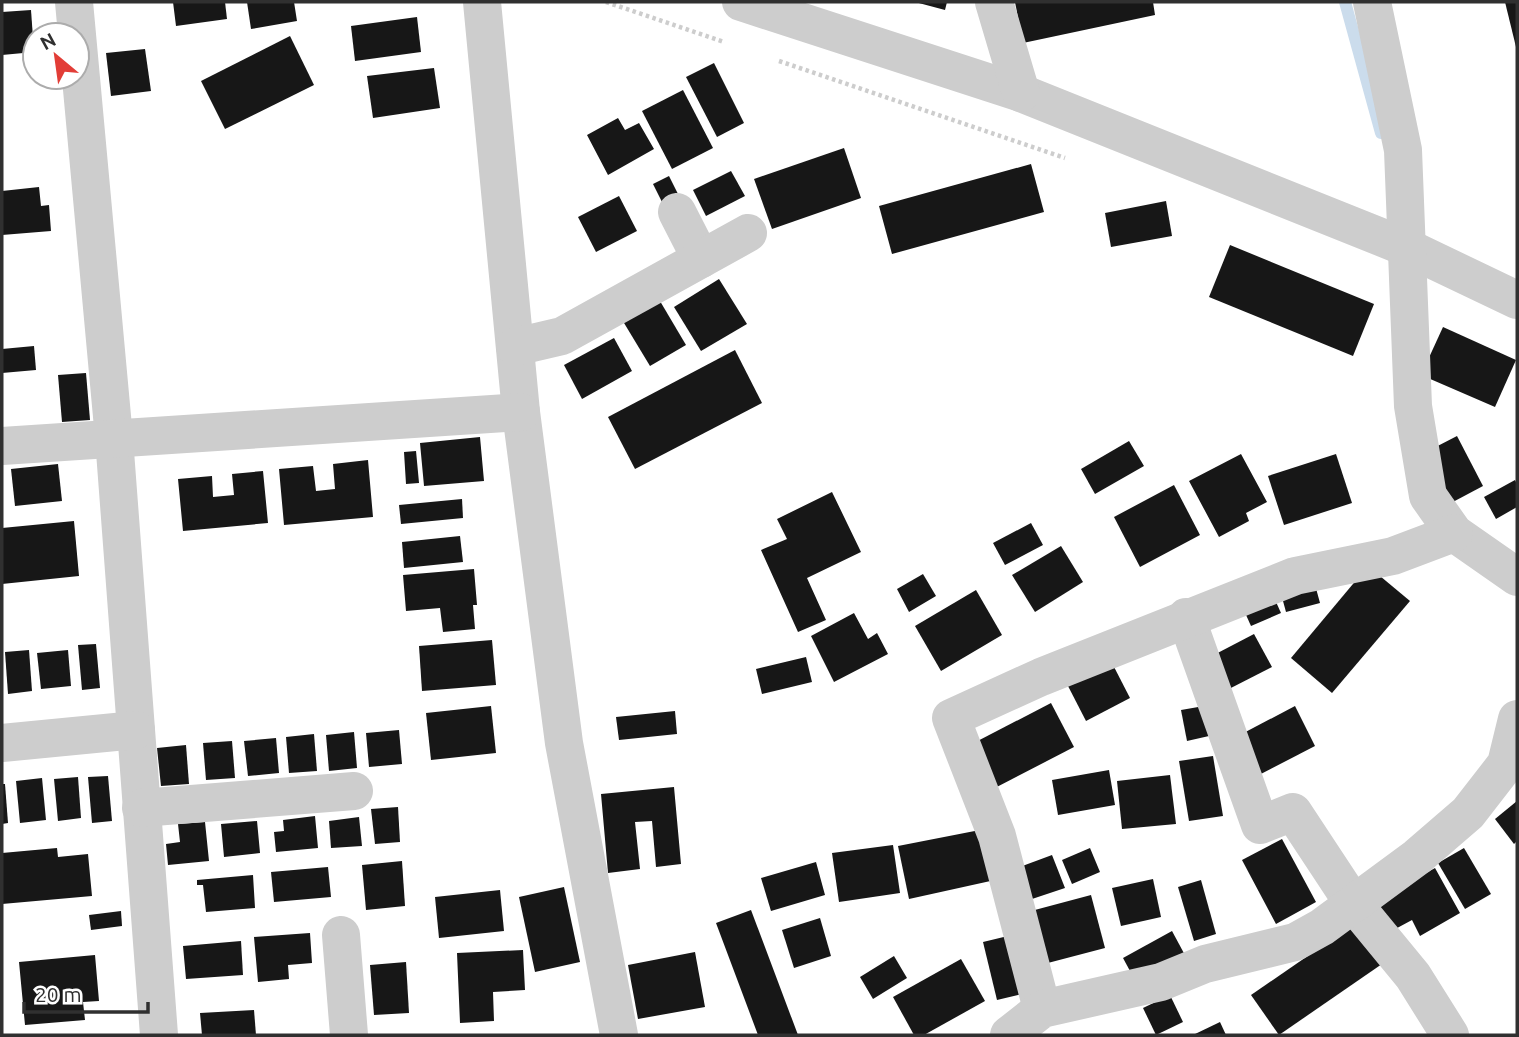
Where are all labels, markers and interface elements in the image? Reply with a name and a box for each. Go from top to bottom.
north arrow [21,21,91,91]
text: N [36,28,59,54]
scale bar [24,970,149,1014]
text: 20 m [35,982,82,1006]

